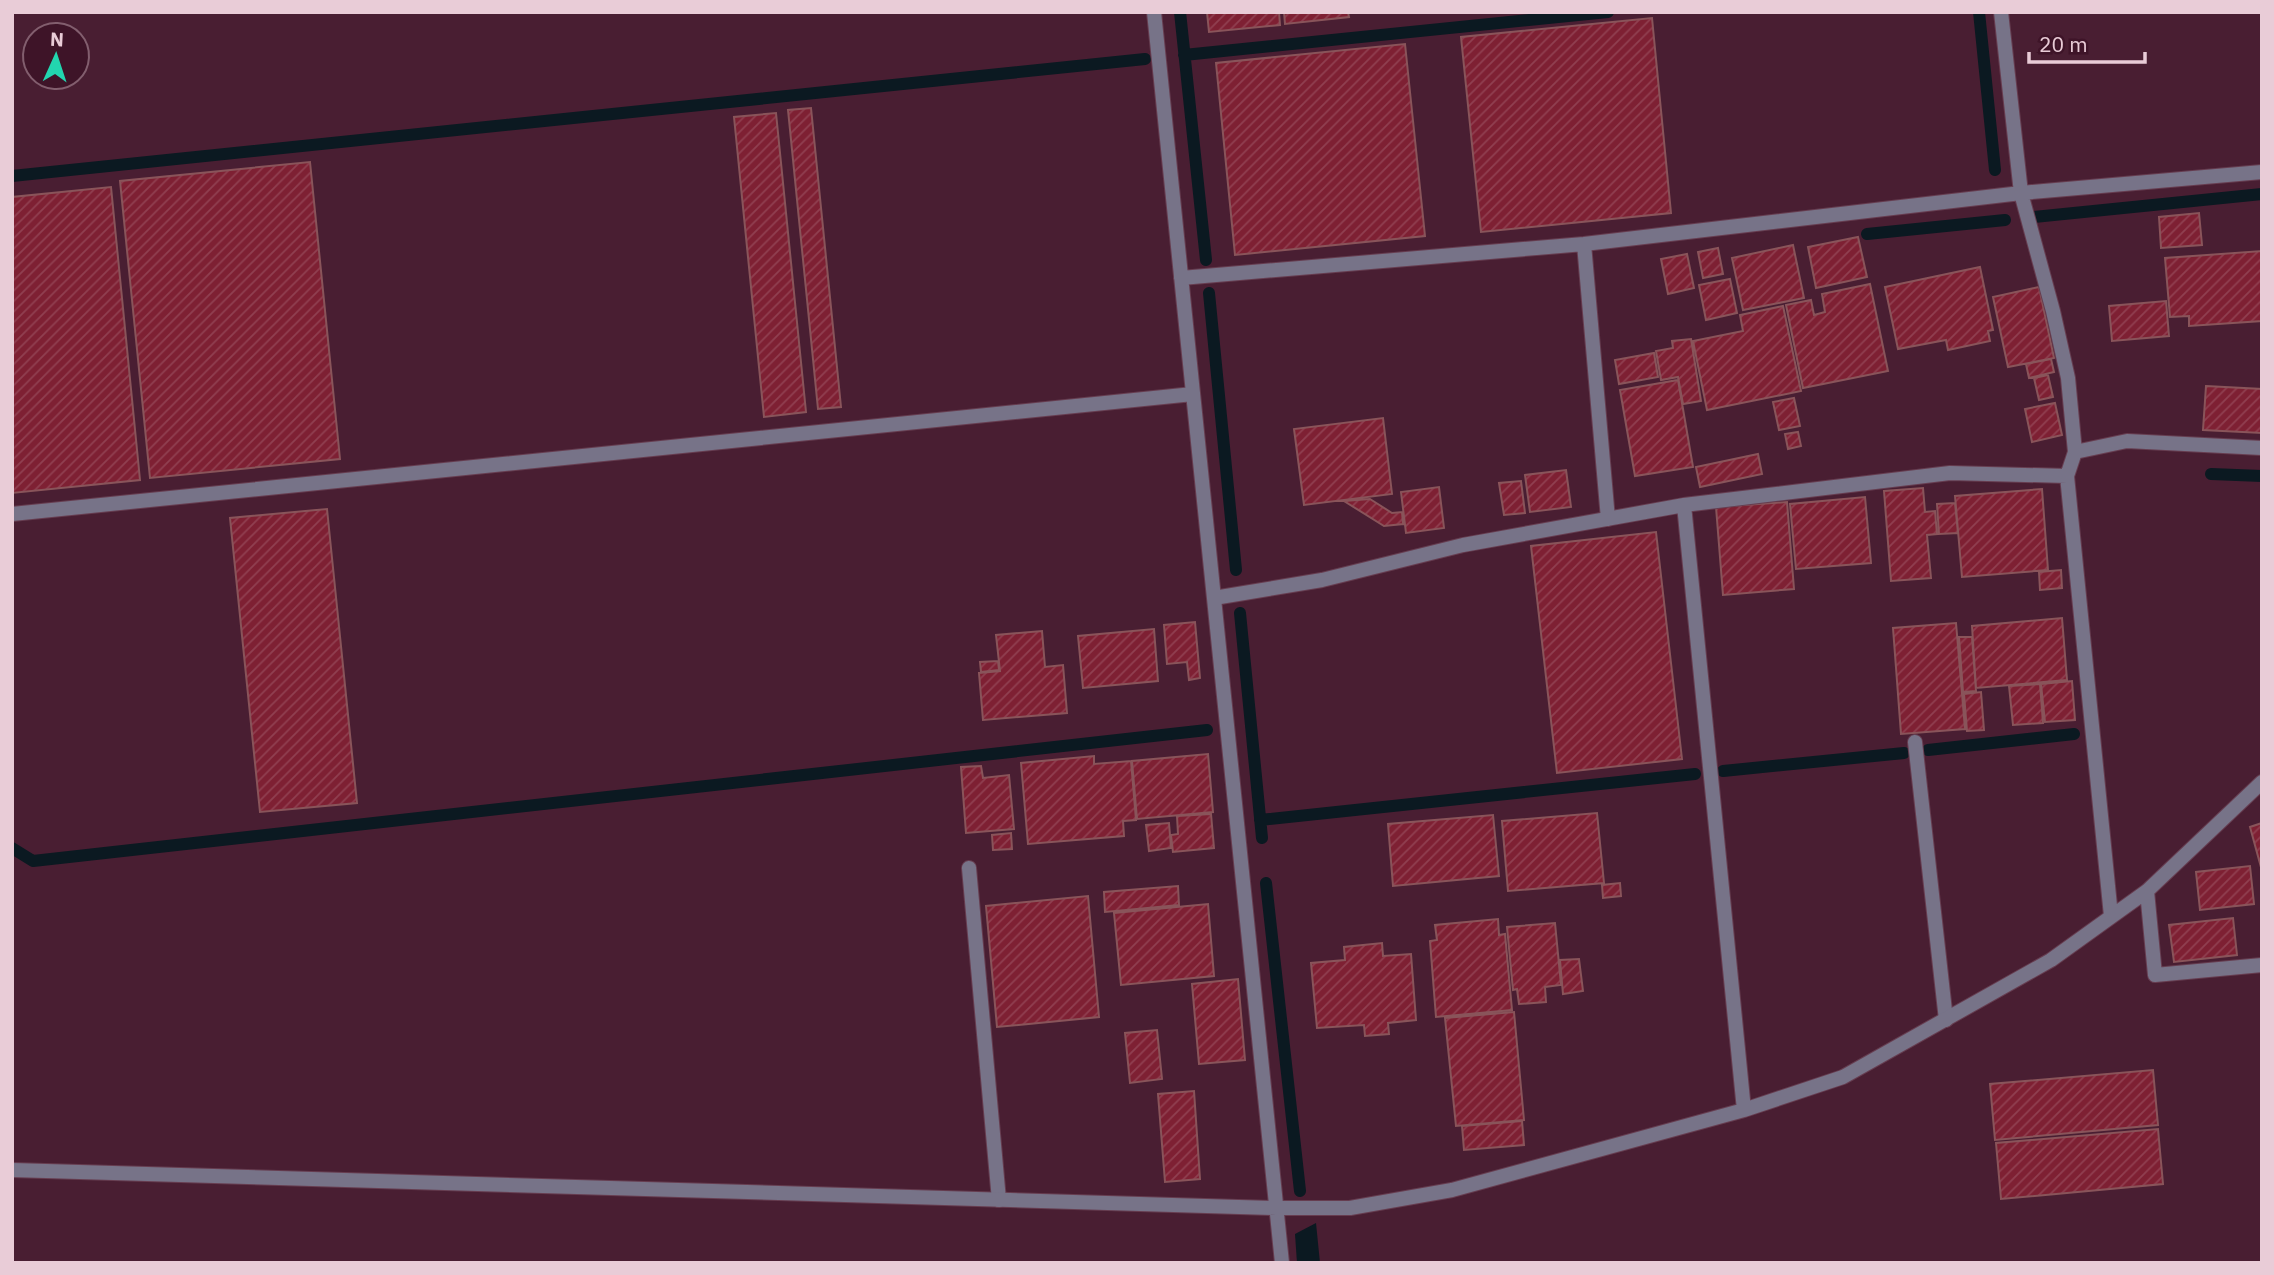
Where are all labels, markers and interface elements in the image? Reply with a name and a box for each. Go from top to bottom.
north arrow [21,21,91,91]
scale bar [2029,21,2144,65]
text: N [49,27,64,51]
text: 20 m [2039,30,2088,58]

